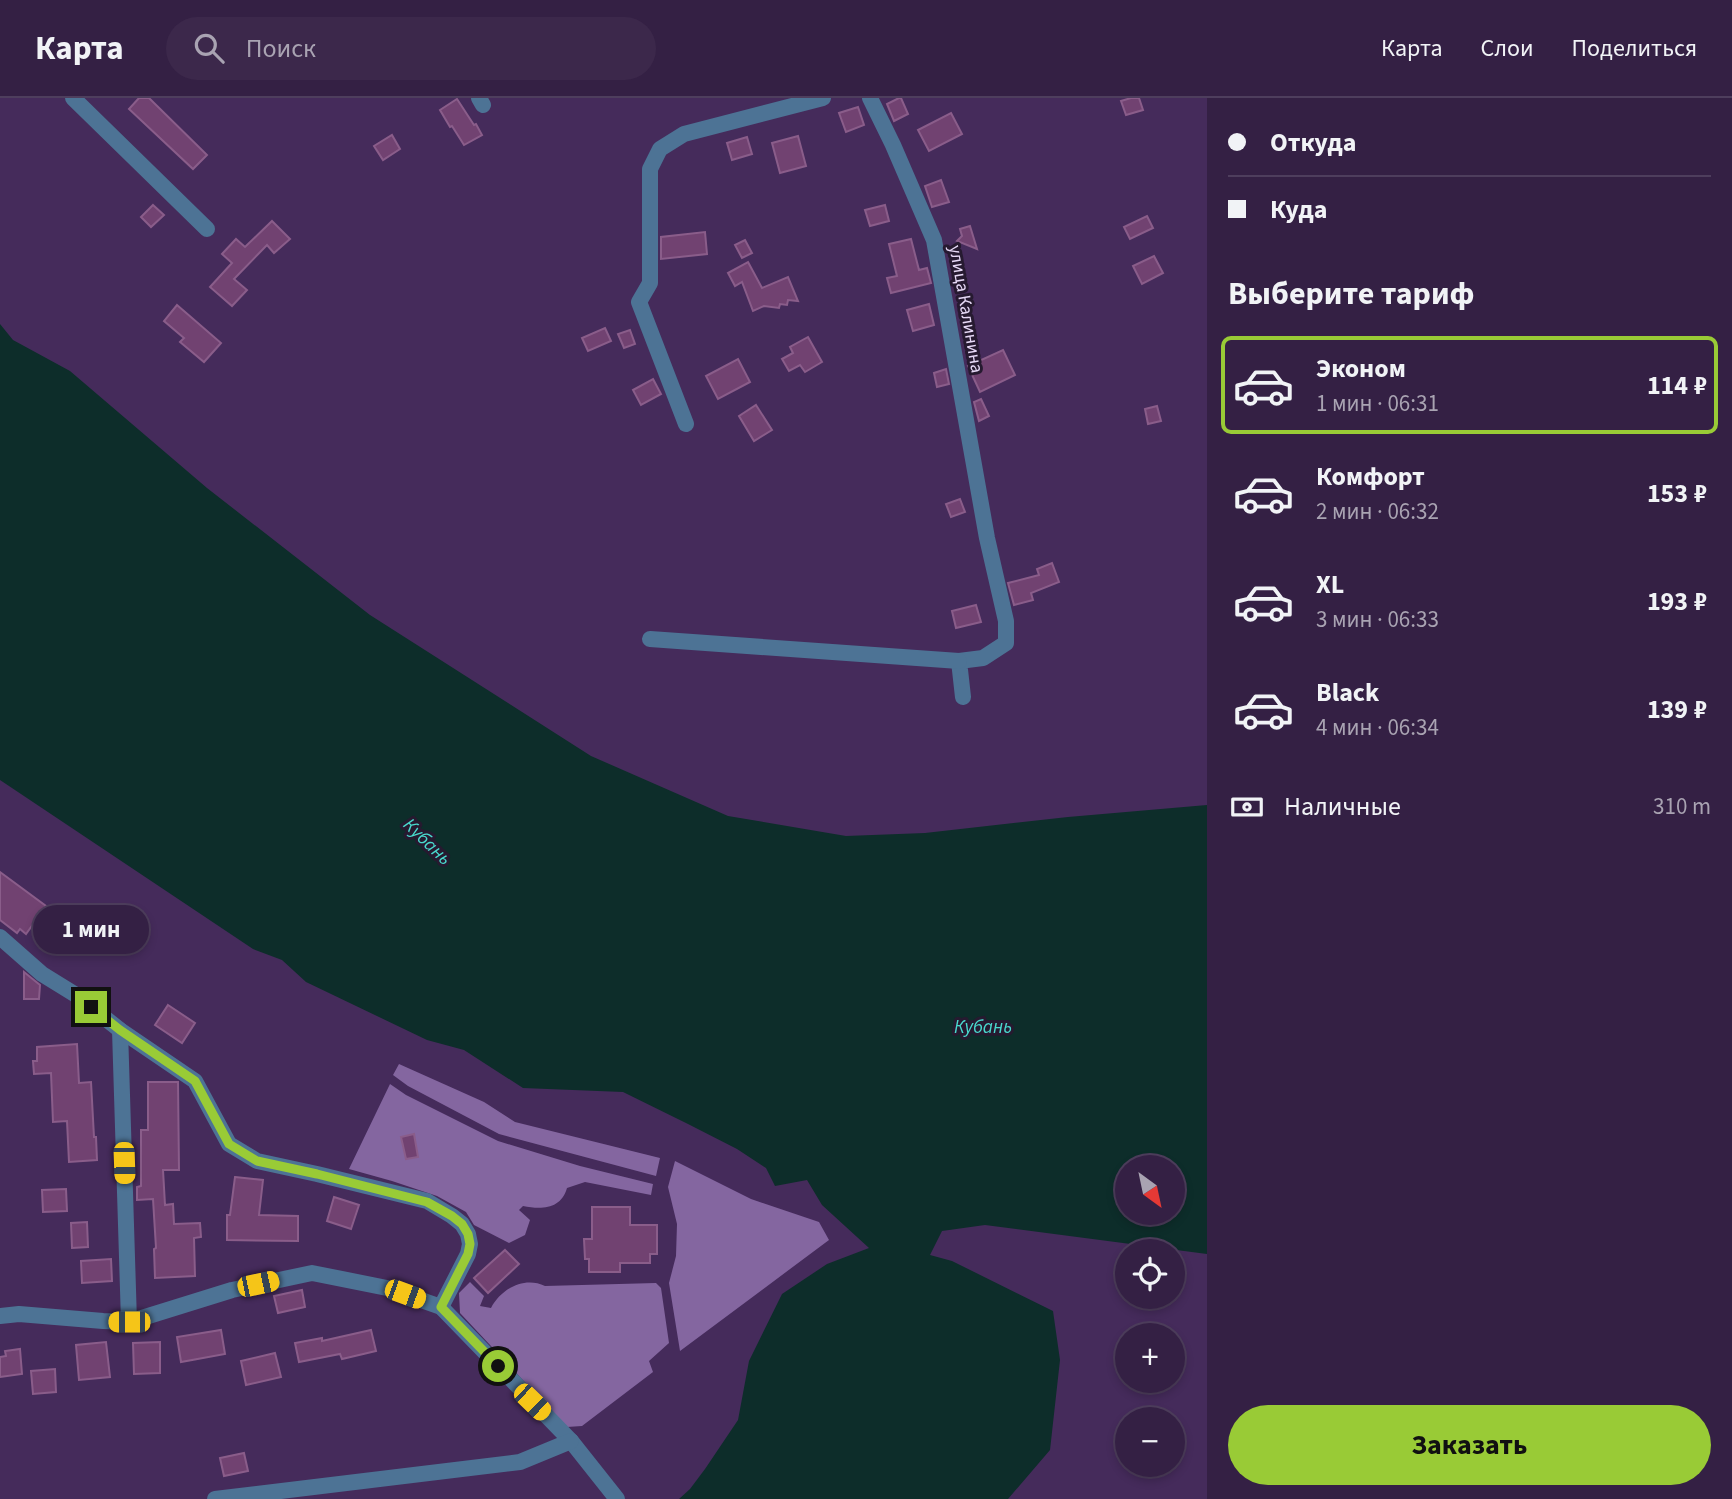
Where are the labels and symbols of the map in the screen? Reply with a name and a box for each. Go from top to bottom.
street label: улица Калинина [942,243,990,375]
water label: Кубань [397,812,457,872]
callout: 1 мин [33,906,149,954]
route end [75,991,107,1023]
water label: Кубань [954,1014,1012,1041]
car [113,1142,136,1184]
north arrow [1115,1155,1185,1225]
car [236,1269,281,1299]
car [382,1277,429,1311]
car [109,1312,151,1333]
route start [482,1350,514,1382]
car [510,1380,555,1424]

